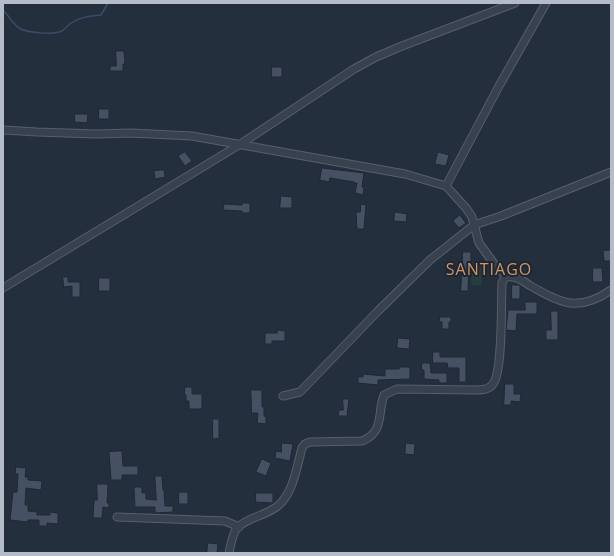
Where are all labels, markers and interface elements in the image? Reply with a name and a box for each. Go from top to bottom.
district label: SANTIAGO [446,260,532,280]

